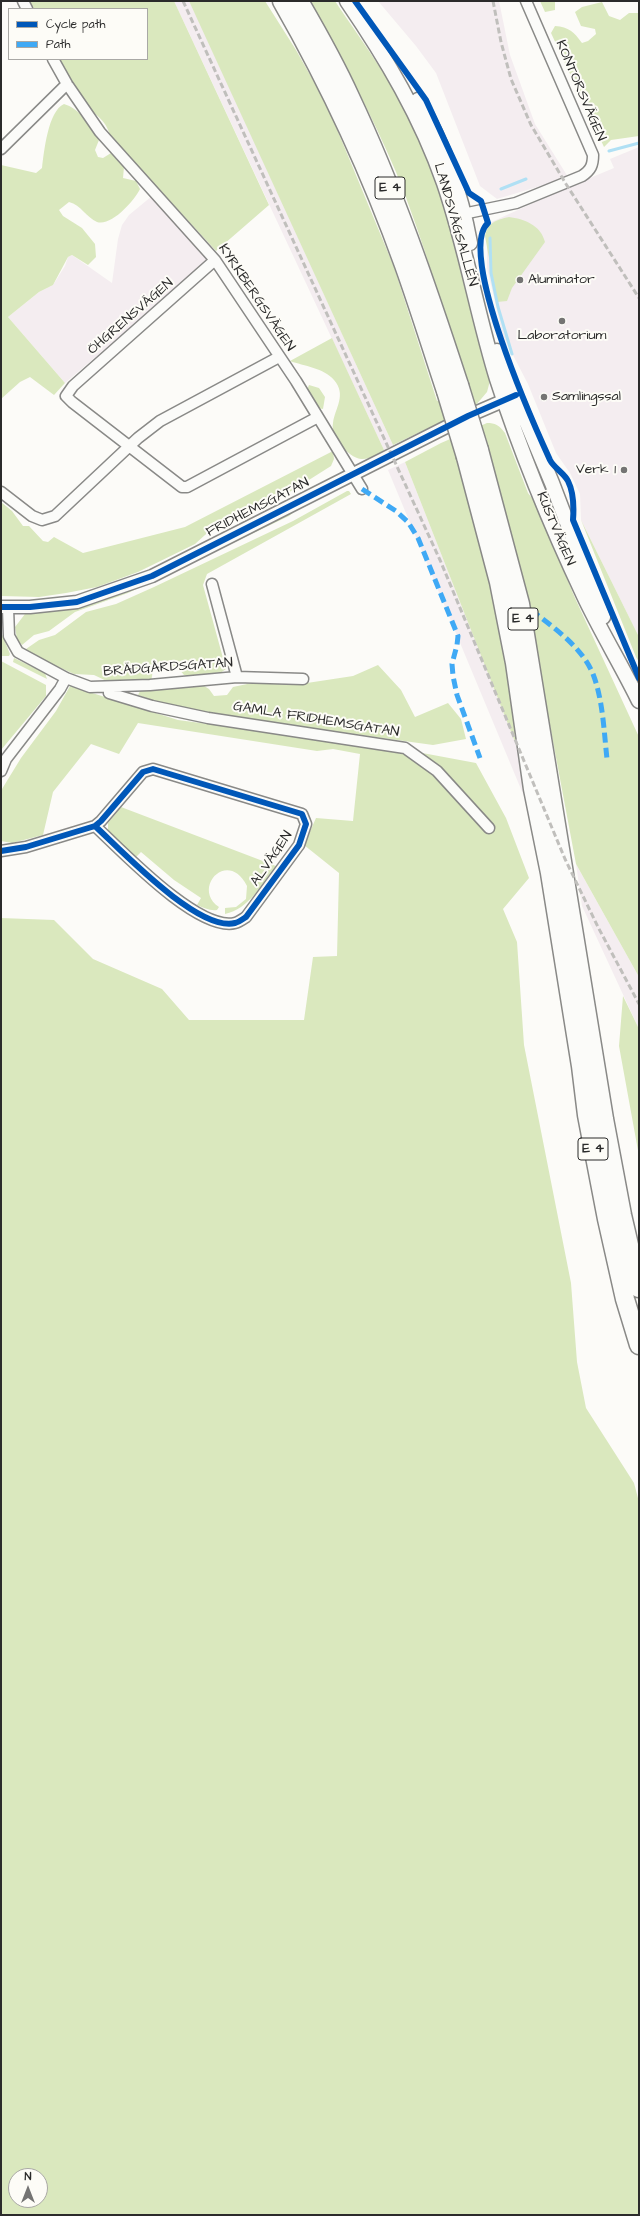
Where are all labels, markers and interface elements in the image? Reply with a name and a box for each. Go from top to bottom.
legend [8,8,148,60]
text: Cycle path [46,16,105,33]
text: Path [46,36,71,53]
street label: KONTORSVÄGEN [551,38,609,144]
street label: LANDSVÄGSALLÉN [429,161,481,289]
road number: E 4 [375,177,405,199]
street label: KYRKBERGSVÄGEN [214,241,298,355]
place label: Aluminator [528,272,595,288]
street label: ÖHGRENSVÄGEN [85,275,177,359]
marker: Aluminator [515,275,525,285]
marker: Laboratorium [557,316,567,326]
place label: Laboratorium [518,328,606,344]
place label: Samlingssal [552,389,621,405]
marker: Samlingssal [539,392,549,402]
place label: Verk 1 [576,462,616,478]
marker: Verk 1 [619,465,629,475]
street label: FRIDHEMSGATAN [204,475,312,541]
street label: KUSTVÄGEN [532,490,578,568]
road number: E 4 [508,608,538,630]
street label: BRÄDGÅRDSGATAN [103,655,233,681]
street label: GAMLA FRIDHEMSGATAN [232,699,400,741]
street label: ALVÄGEN [247,828,297,890]
road number: E 4 [578,1138,608,1160]
north arrow [8,2168,48,2208]
text: N [25,2169,31,2184]

